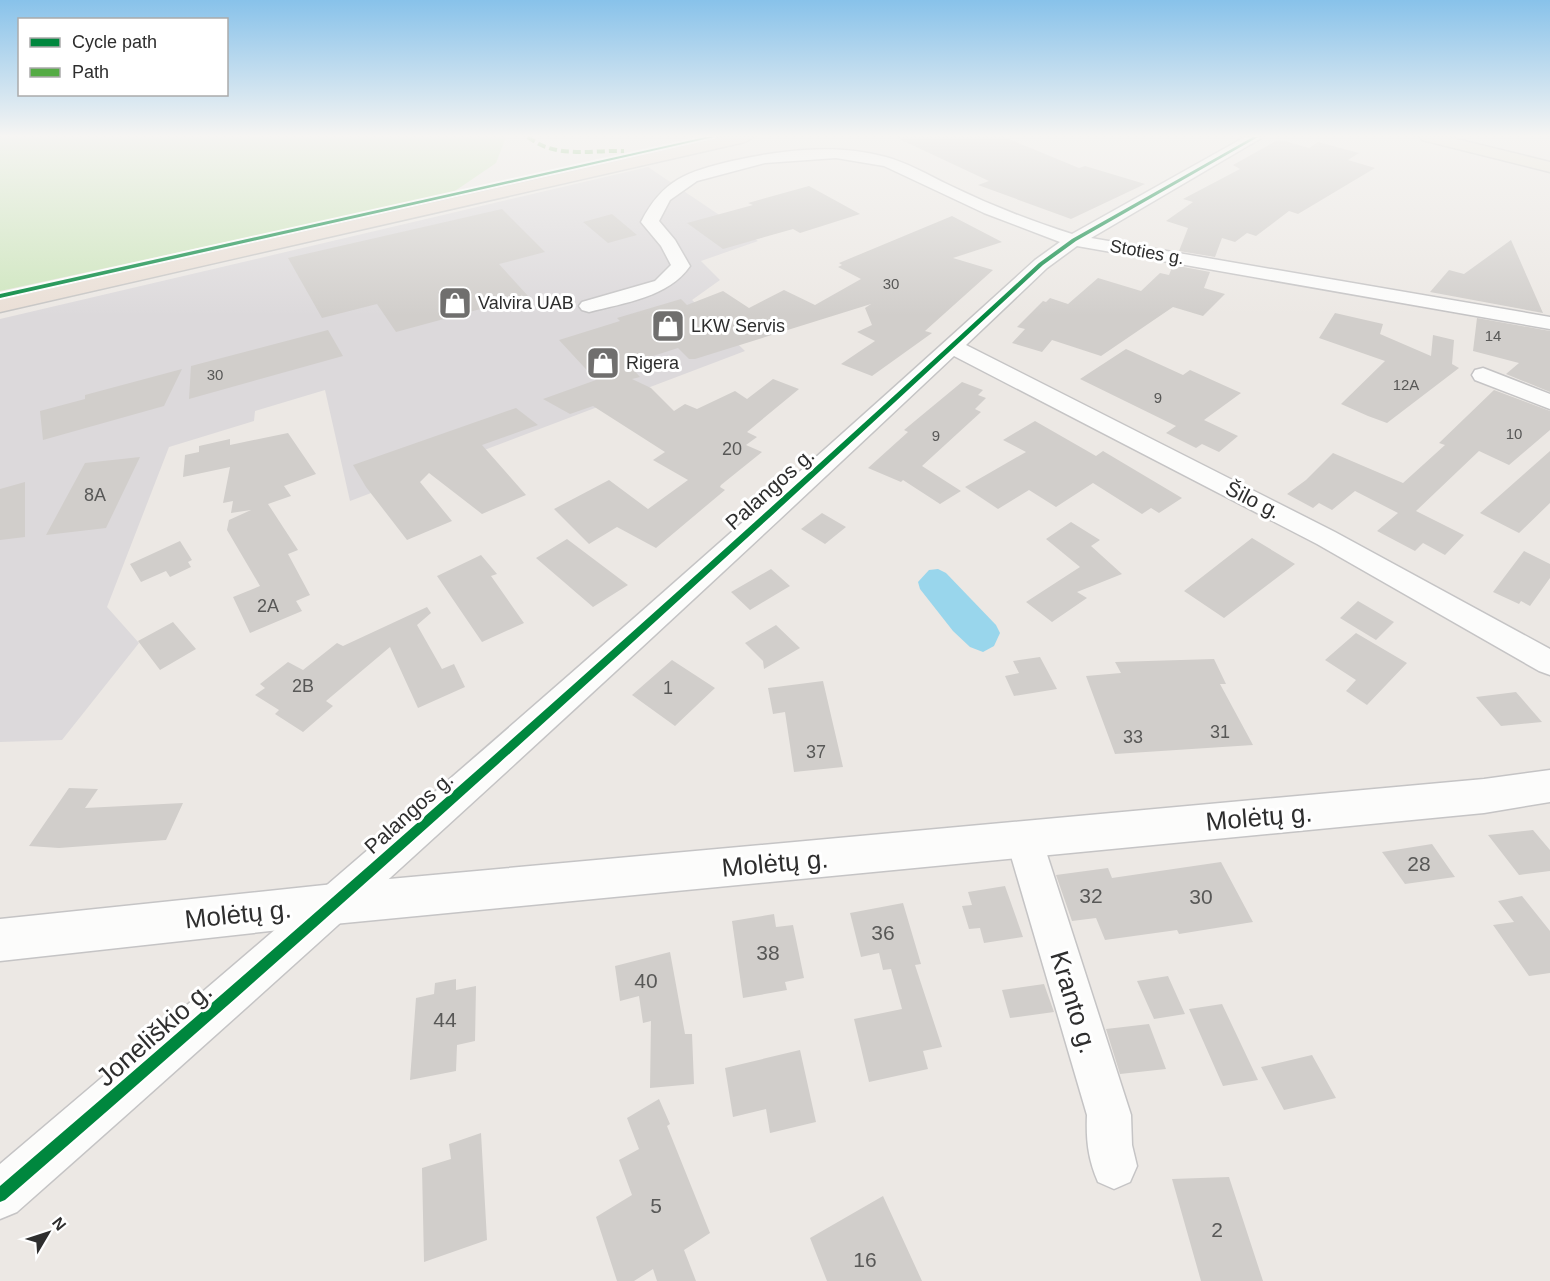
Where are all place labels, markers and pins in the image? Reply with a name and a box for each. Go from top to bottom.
shop icon: Valvira UAB [437,285,473,321]
place label: Valvira UAB [478,293,574,313]
shop icon: LKW Servis [650,308,686,344]
place label: LKW Servis [691,316,785,336]
shop icon: Rigera [585,345,621,381]
place label: Rigera [626,353,680,373]

